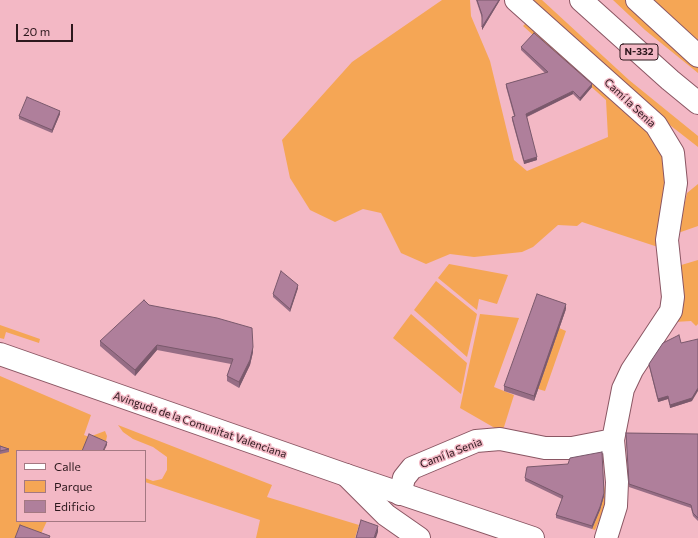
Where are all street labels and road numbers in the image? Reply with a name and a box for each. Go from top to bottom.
road number: N-332 [620,44,658,60]
street label: Camí la Senia [602,76,658,130]
street label: Avinguda de la Comunitat Valenciana [111,389,289,461]
street label: Camí la Senia [418,435,484,471]

